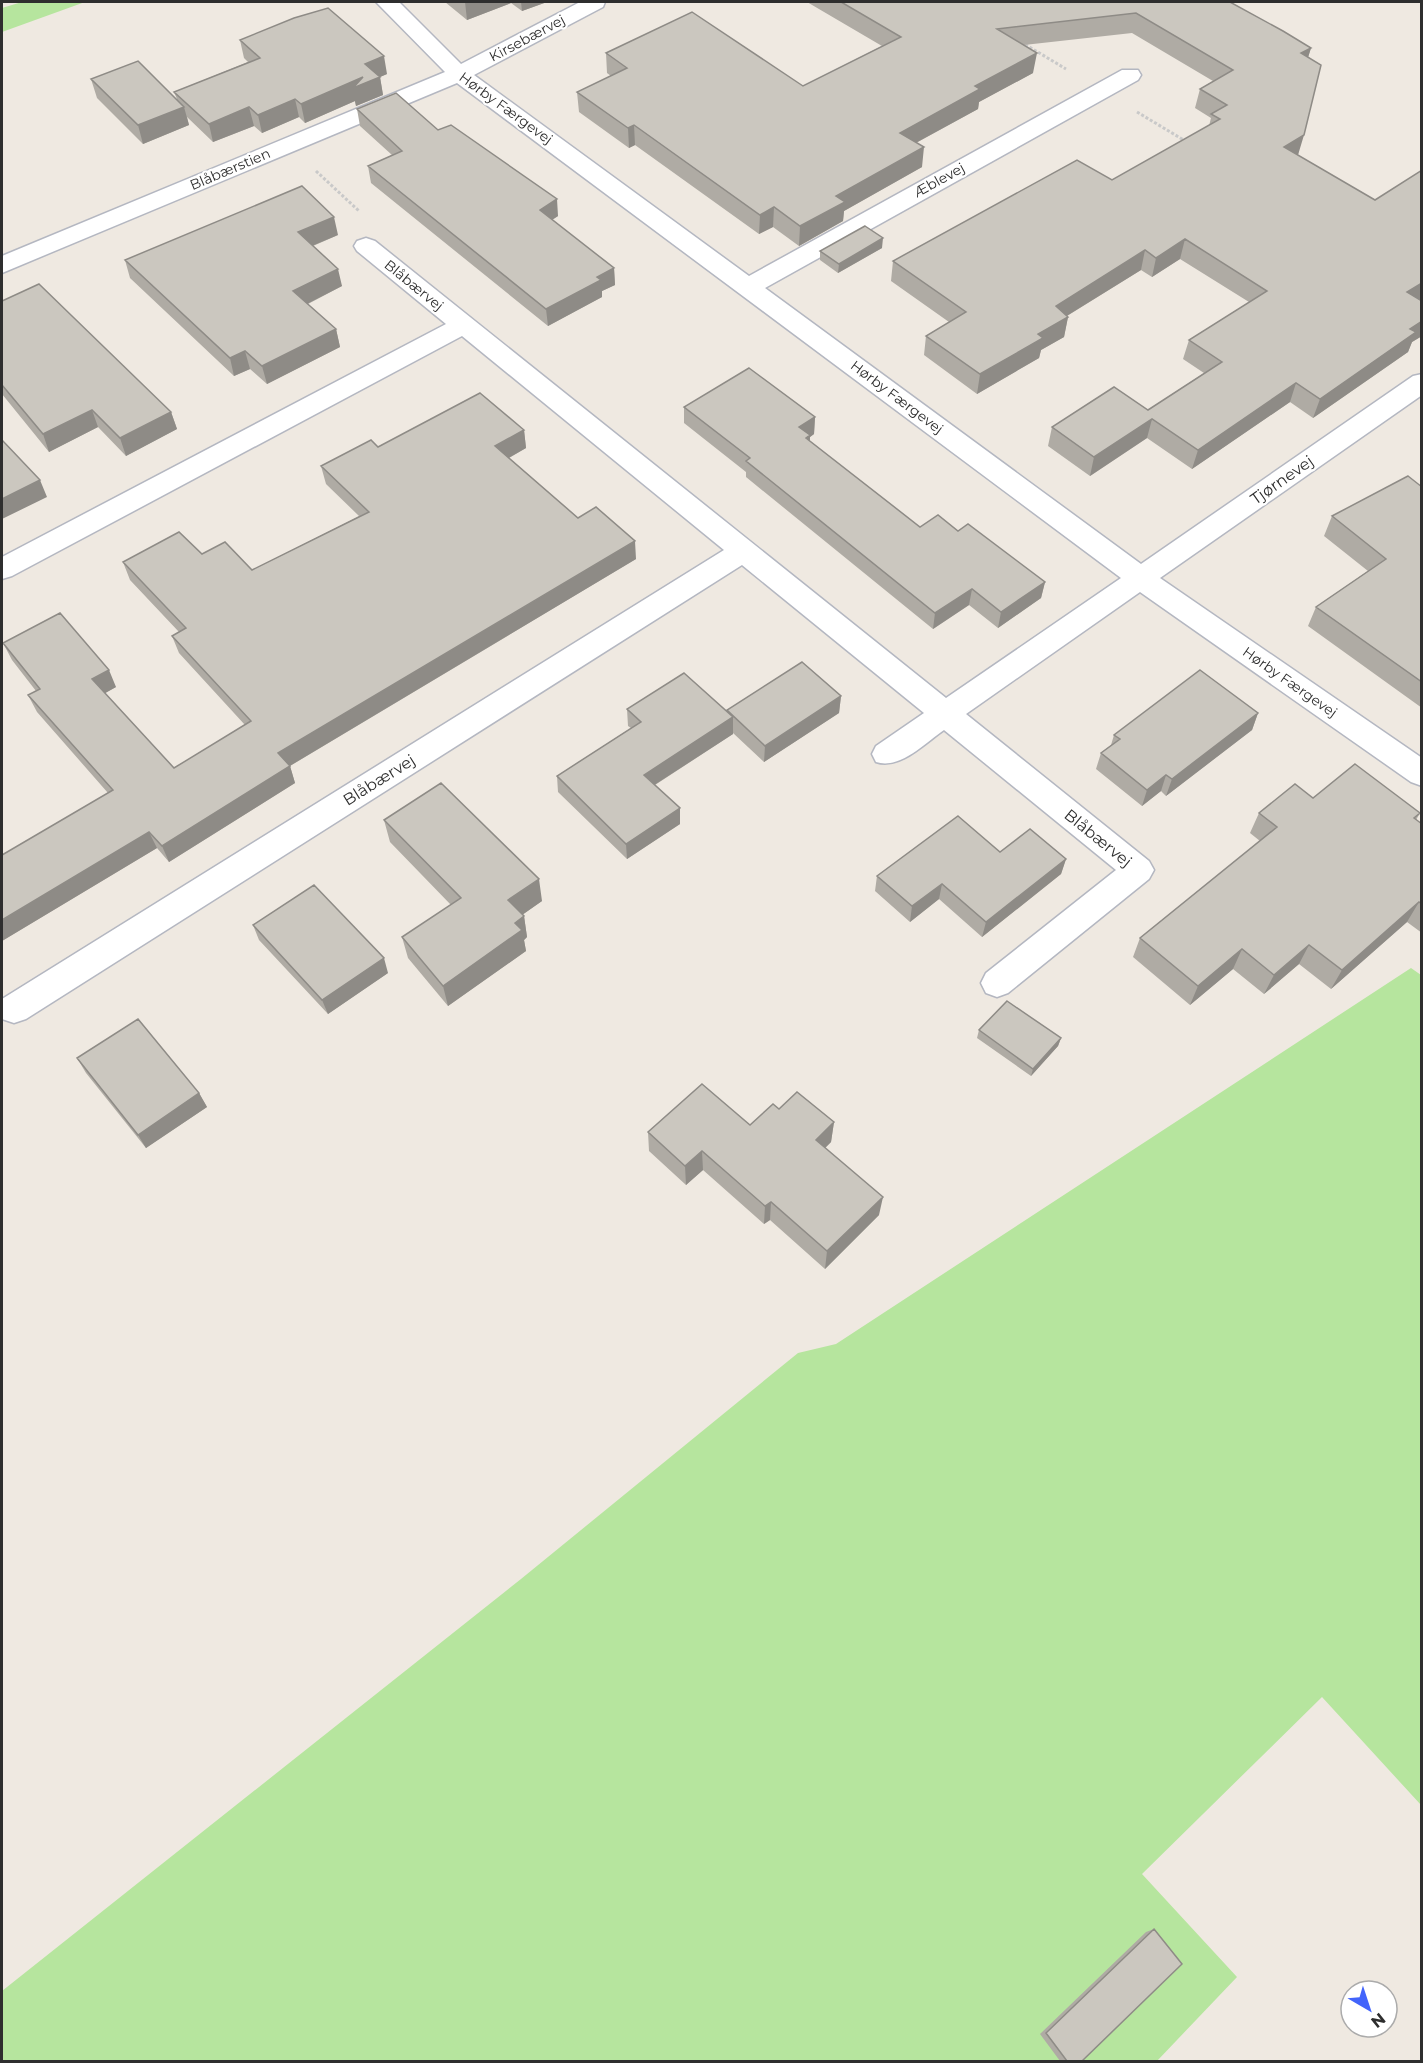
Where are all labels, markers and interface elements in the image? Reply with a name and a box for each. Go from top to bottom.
street label: Kirsebærvej [486,11,568,65]
street label: Hørby Færgevej [456,68,556,148]
street label: Blåbærstien [187,144,273,194]
street label: Æblevej [910,159,968,201]
street label: Blåbærvej [381,256,447,314]
street label: Hørby Færgevej [847,356,947,438]
street label: Tjørnevej [1247,451,1317,509]
street label: Hørby Færgevej [1239,643,1341,721]
street label: Blåbærvej [339,750,419,810]
street label: Blåbærvej [1060,805,1136,871]
north arrow [1339,1979,1399,2039]
text: N [1367,2009,1389,2032]

